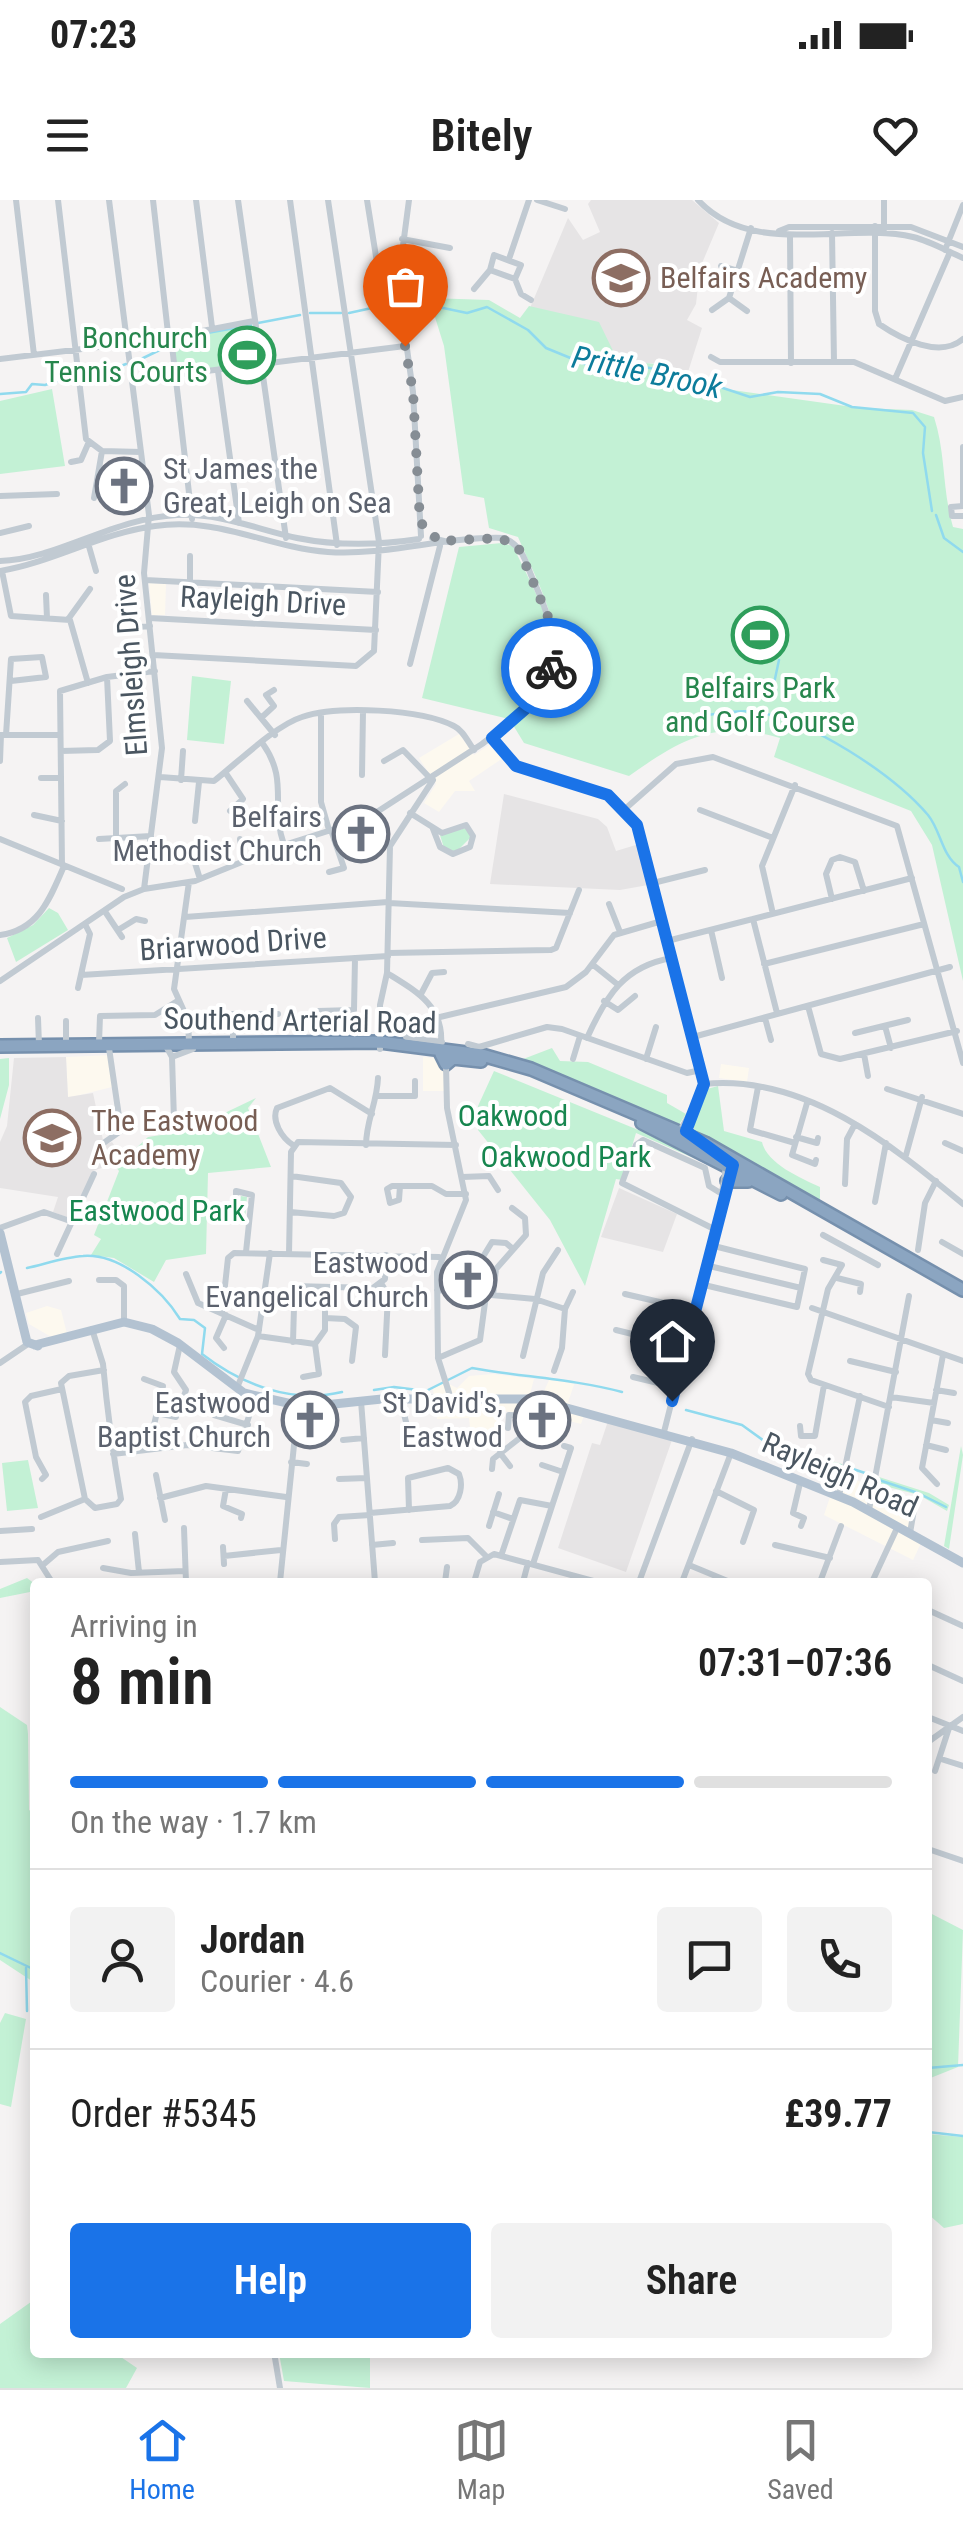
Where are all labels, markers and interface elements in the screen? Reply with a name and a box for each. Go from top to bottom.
text: 07:23 [50,13,137,57]
icon: menu [40,108,95,163]
icon: heart [868,108,923,163]
text: Bitely [430,109,533,162]
pin [363,244,448,347]
school or university icon: Belfairs Academy [591,248,651,308]
icon: bag [378,259,433,314]
place label: Belfairs Academy [660,260,867,295]
place label: Bonchurch Tennis Courts [44,320,208,389]
sports icon: Bonchurch Tennis Courts [217,325,277,385]
water label: Prittle Brook [569,338,726,407]
place label: St James the Great, Leigh on Sea [163,451,392,520]
church icon: St James the Great, Leigh on Sea [94,456,154,516]
street label: Elmsleigh Drive [107,573,154,757]
street label: Rayleigh Drive [179,579,347,622]
sports icon: Belfairs Park and Golf Course [730,605,790,665]
courier [501,618,601,718]
icon: bike [524,641,579,696]
place label: Belfairs Park and Golf Course [665,670,855,739]
place label: Belfairs Methodist Church [112,799,322,868]
church icon: Belfairs Methodist Church [331,804,391,864]
street label: Briarwood Drive [138,920,328,967]
street label: Southend Arterial Road [163,1001,437,1040]
park label: Oakwood [458,1098,568,1133]
place label: The Eastwood Academy [91,1103,258,1172]
school or university icon: The Eastwood Academy [22,1108,82,1168]
park label: Oakwood Park [481,1139,652,1174]
park label: Eastwood Park [69,1193,246,1228]
place label: Eastwood Evangelical Church [205,1245,429,1314]
church icon: Eastwood Evangelical Church [438,1250,498,1310]
pin [630,1299,715,1402]
icon: home [645,1314,700,1369]
place label: Eastwood Baptist Church [97,1385,271,1454]
place label: St David's, Eastwod [382,1385,503,1454]
church icon: Eastwood Baptist Church [280,1390,340,1450]
church icon: St David's, Eastwod [512,1390,572,1450]
street label: Rayleigh Road [757,1425,924,1524]
text: Arriving in [70,1607,198,1645]
text: 07:31–07:36 [698,1641,892,1685]
text: 8 min [70,1644,214,1720]
text: On the way · 1.7 km [70,1803,317,1841]
button: person [70,1907,175,2012]
button: chat [657,1907,762,2012]
button: phone [787,1907,892,2012]
text: Jordan [200,1918,305,1962]
text: Courier · 4.6 [200,1962,354,2000]
text: Order #5345 [70,2092,257,2136]
text: £39.77 [784,2092,892,2136]
button: Help [70,2223,471,2338]
button: Share [491,2223,892,2338]
tab: Home [129,2413,195,2506]
tab: Map [454,2413,509,2506]
tab: Saved [767,2413,834,2506]

